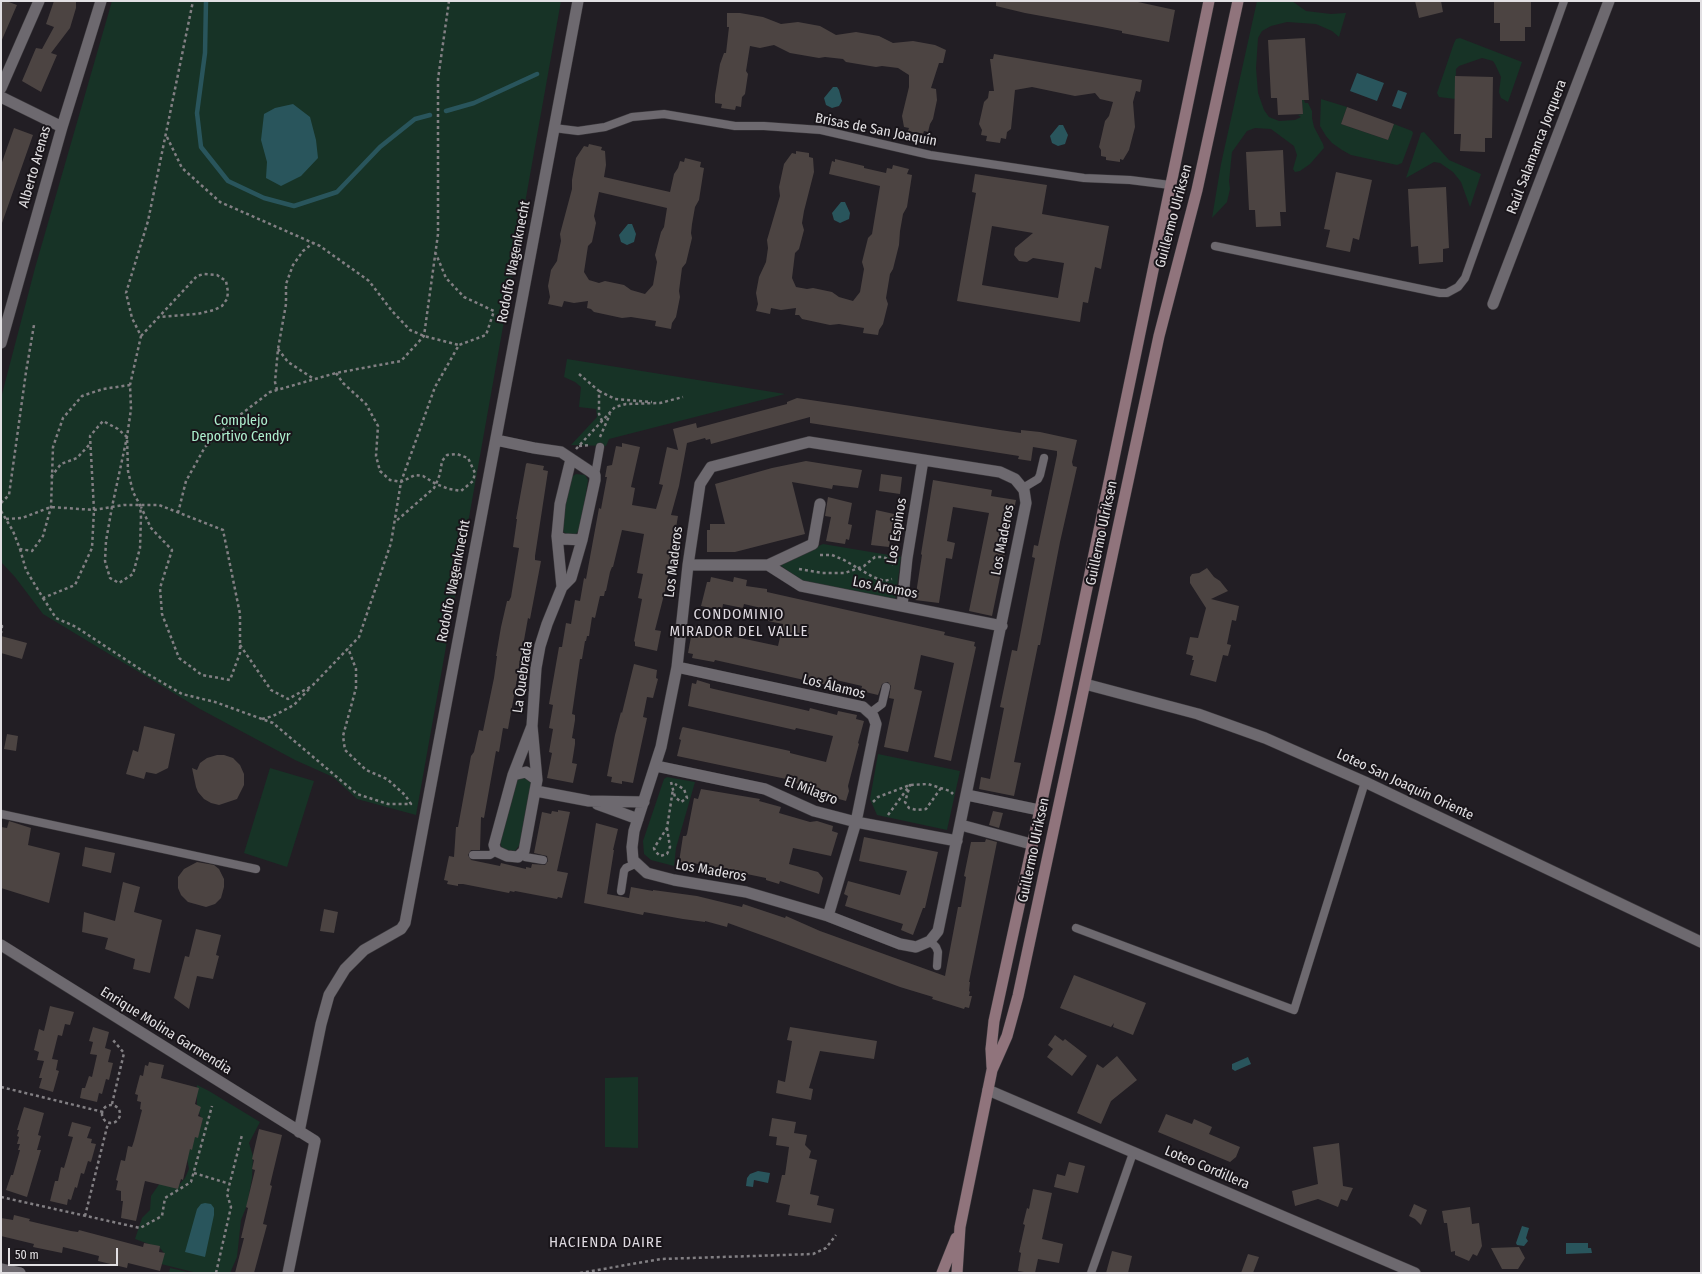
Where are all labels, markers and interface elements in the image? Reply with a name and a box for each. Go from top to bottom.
street label: Raúl Salamanca Jorquera [1504,77,1570,217]
street label: Brisas de San Joaquín [814,110,938,150]
street label: Alberto Arenas [15,124,55,210]
street label: Guillermo Ulriksen [1152,162,1196,270]
street label: Rodolfo Wagenknecht [494,199,534,325]
park label: Complejo Deportivo Cendyr [191,413,291,446]
street label: Guillermo Ulriksen [1083,479,1121,587]
street label: Los Espinos [883,497,911,565]
street label: Los Maderos [988,503,1018,577]
street label: Rodolfo Wagenknecht [434,518,474,644]
street label: Los Maderos [661,525,687,599]
street label: Los Aromos [851,573,919,603]
district label: CONDOMINIO MIRADOR DEL VALLE [669,606,809,641]
street label: La Quebrada [510,640,536,714]
street label: Los Álamos [801,671,867,703]
street label: Loteo San Joaquín Oriente [1334,746,1476,824]
street label: El Milagro [782,773,840,809]
street label: Guillermo Ulriksen [1015,796,1053,904]
street label: Los Maderos [674,857,748,885]
street label: Enrique Molina Garmendia [97,984,235,1078]
street label: Loteo Cordillera [1162,1143,1252,1193]
district label: HACIENDA DAIRE [549,1234,663,1252]
scale bar [10,1240,120,1266]
text: 50 m [15,1248,39,1262]

